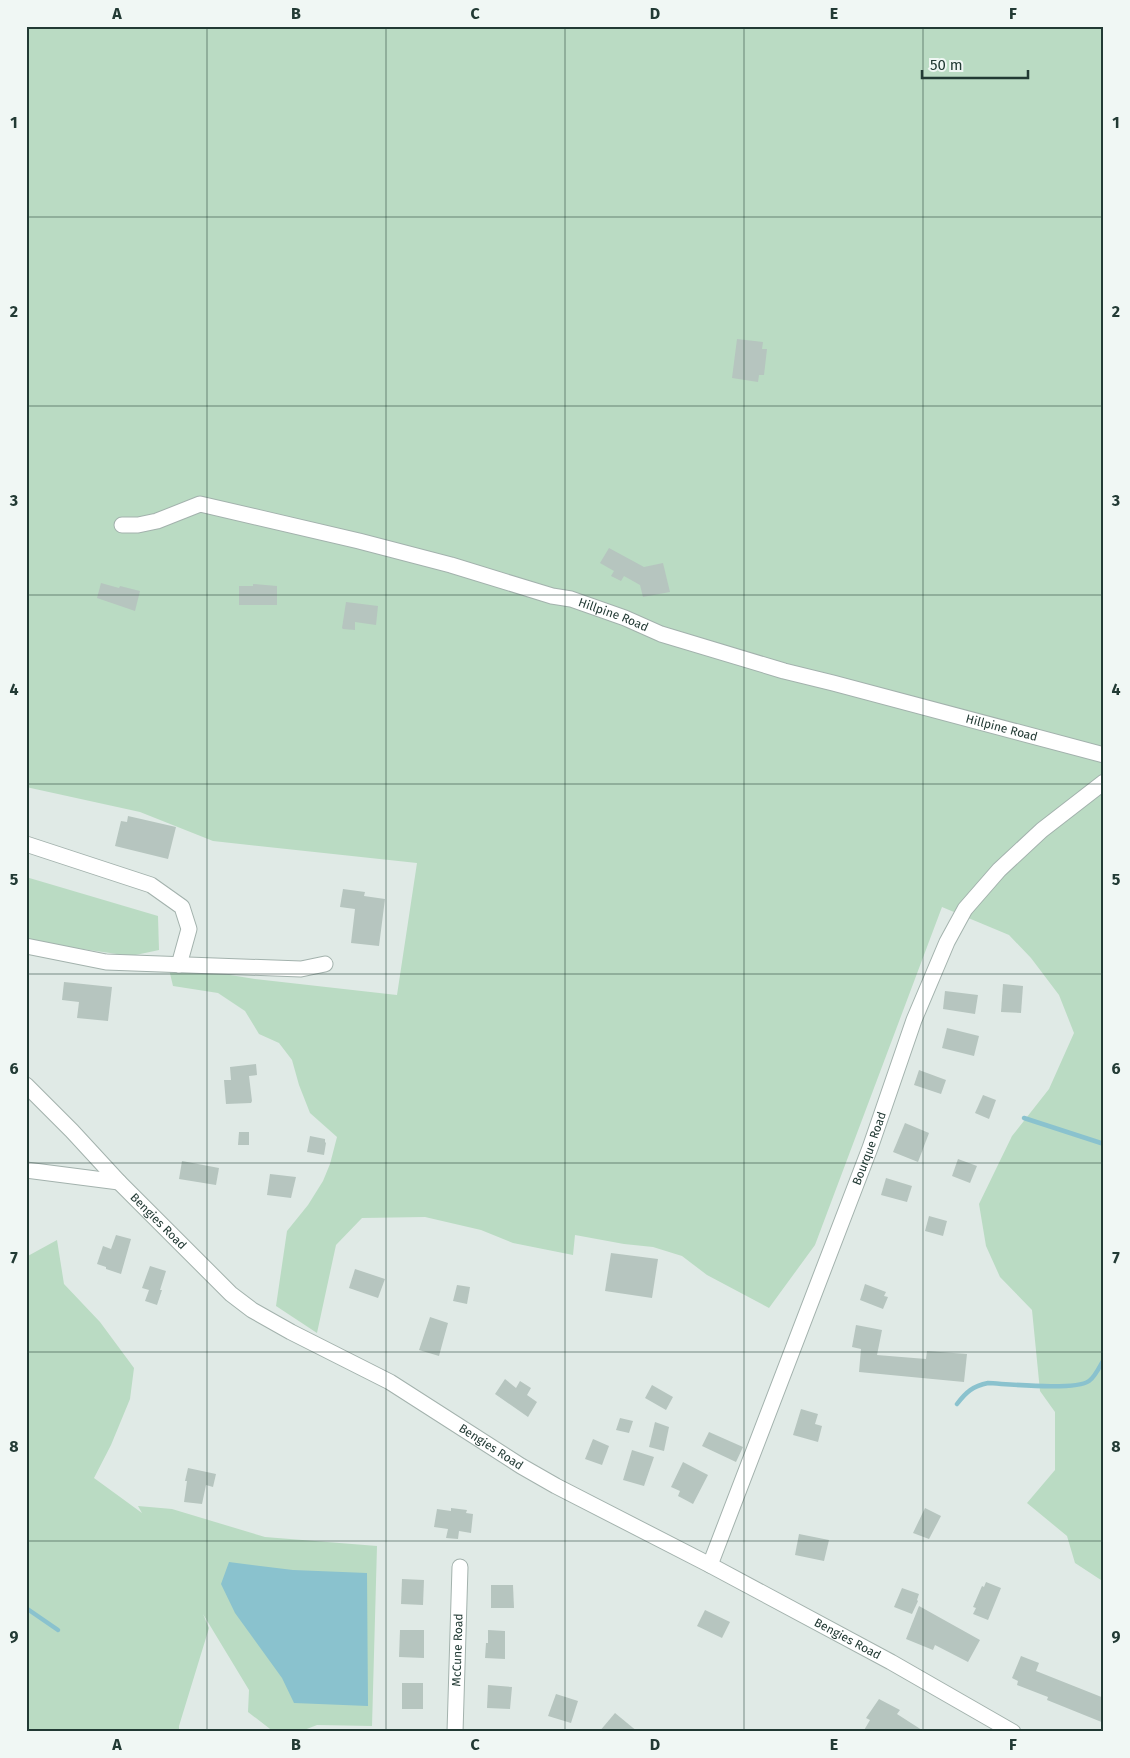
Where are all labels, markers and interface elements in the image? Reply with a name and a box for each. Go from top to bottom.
text: A [111,4,122,23]
text: B [291,4,301,23]
text: C [470,4,480,23]
text: D [650,4,660,23]
text: E [830,4,838,23]
text: F [1009,4,1017,23]
scale bar [922,48,1029,80]
text: 50 m [930,56,963,74]
text: 1 [10,113,18,132]
text: 1 [1112,113,1120,132]
text: 2 [10,302,18,321]
text: 2 [1112,302,1120,321]
text: 3 [9,491,18,510]
text: 3 [1111,491,1120,510]
street label: Hillpine Road [577,595,650,634]
text: 4 [9,680,19,699]
text: 4 [1111,680,1121,699]
street label: Hillpine Road [964,712,1039,744]
text: 5 [10,870,19,889]
text: 5 [1112,870,1121,889]
text: 6 [9,1059,19,1078]
text: 6 [1111,1059,1121,1078]
street label: Bourque Road [849,1110,889,1187]
street label: Bengies Road [127,1190,189,1252]
text: 7 [10,1248,18,1267]
text: 7 [1112,1248,1120,1267]
street label: Bengies Road [456,1421,526,1473]
text: 8 [9,1437,19,1456]
text: 8 [1111,1437,1121,1456]
street label: McCune Road [449,1613,466,1687]
street label: Bengies Road [812,1615,883,1662]
text: 9 [10,1627,19,1646]
text: 9 [1112,1627,1121,1646]
text: A [111,1735,122,1754]
text: B [291,1735,301,1754]
text: C [470,1735,480,1754]
text: D [650,1735,660,1754]
text: E [830,1735,838,1754]
text: F [1009,1735,1017,1754]

